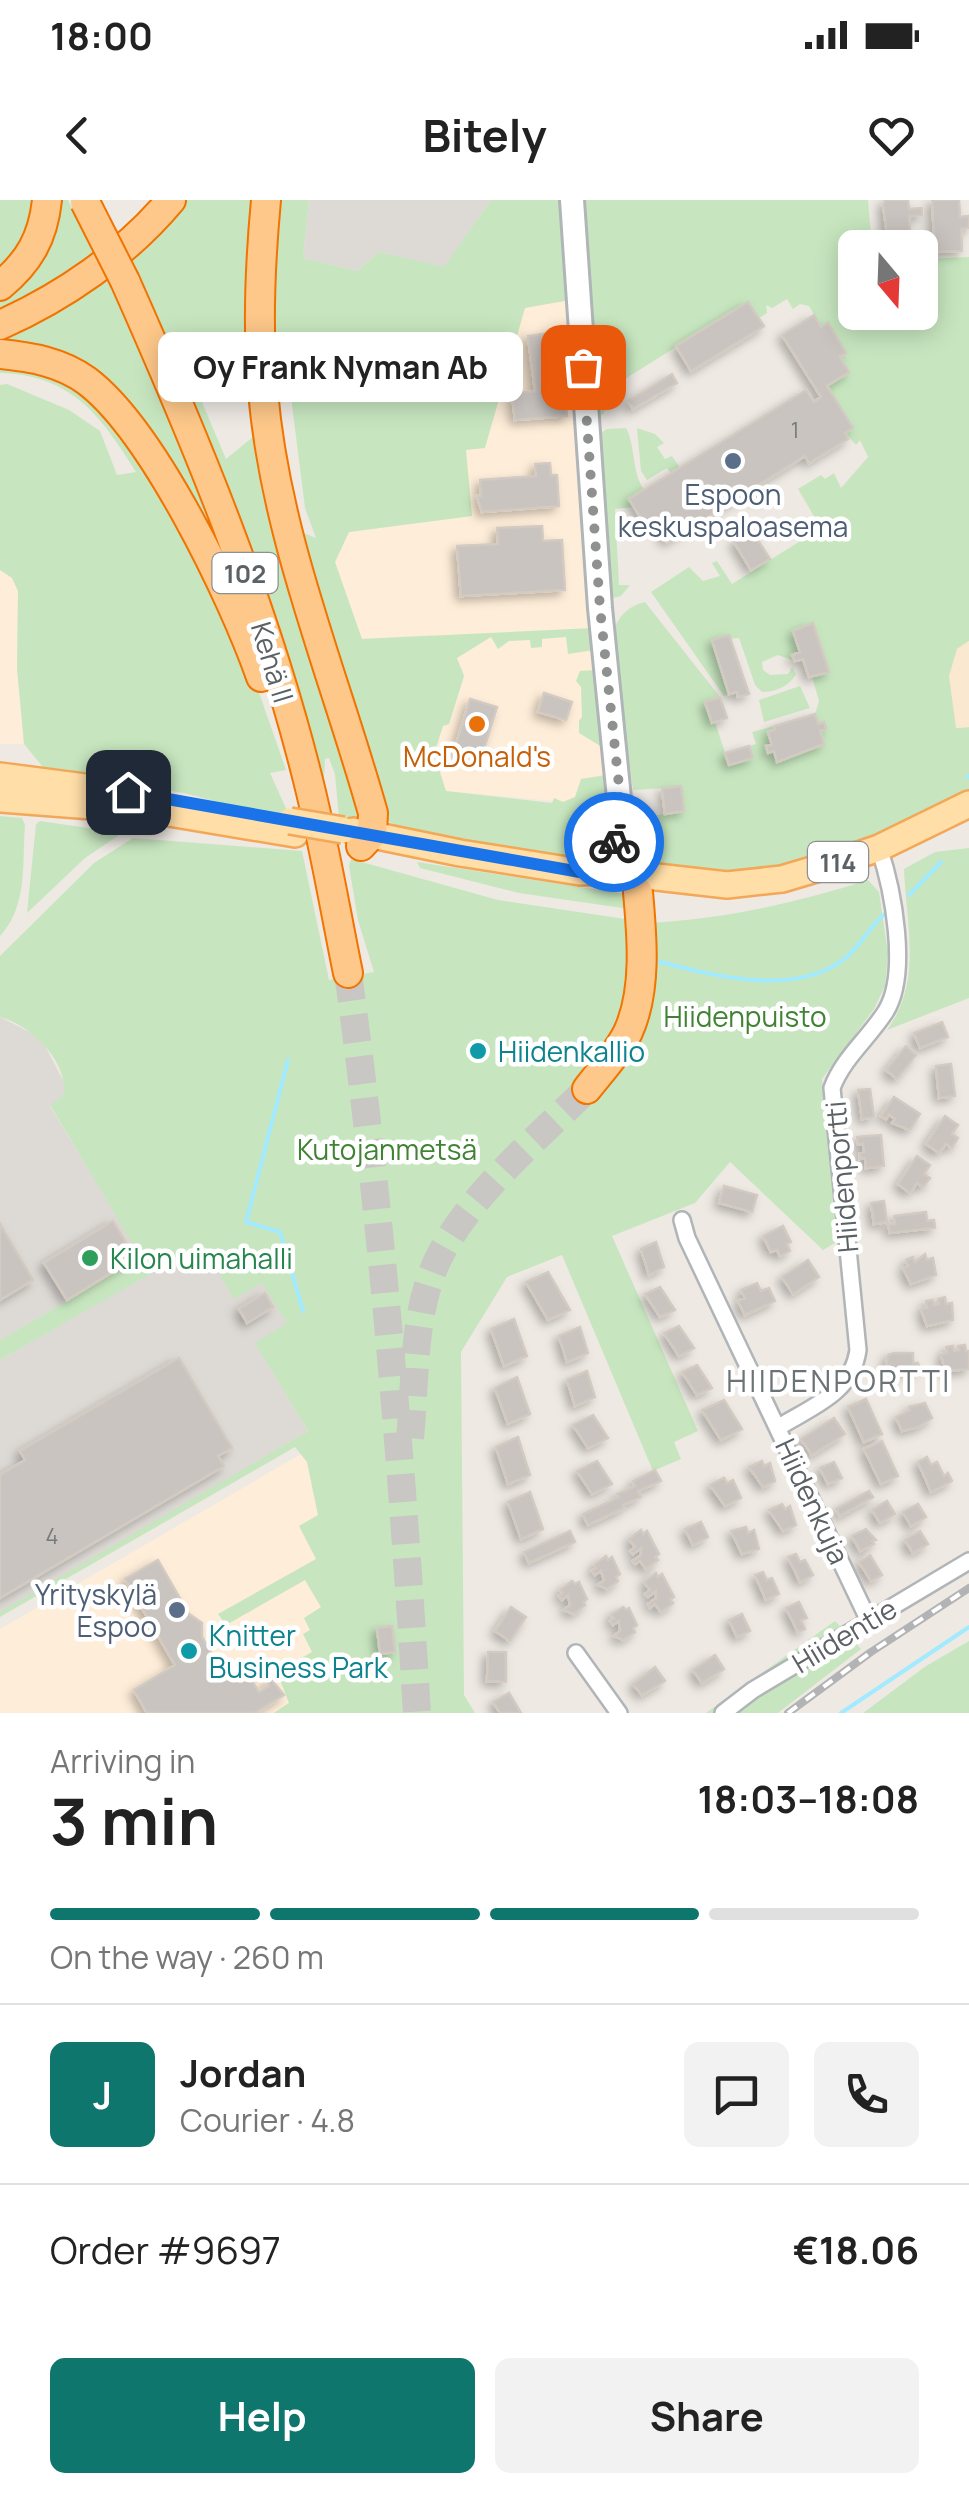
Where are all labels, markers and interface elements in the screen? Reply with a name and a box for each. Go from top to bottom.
text: 18:00 [50,9,153,61]
text: Bitely [422,104,547,166]
icon: back [50,108,105,163]
icon: heart [864,108,919,163]
north arrow [838,230,938,330]
map controls [838,230,938,330]
pin [541,325,626,410]
callout: Oy Frank Nyman Ab [158,332,523,402]
icon: bag [556,340,611,395]
text: Oy Frank Nyman Ab [193,345,488,389]
house number: 1 [791,415,799,445]
marker: Espoon keskuspaloasema [722,450,744,472]
place label: Espoon keskuspaloasema [618,475,848,545]
road number: 102 [212,553,278,593]
street label: Kehä II [243,617,303,707]
marker: McDonald's [466,713,488,735]
place label: McDonald's [403,737,551,775]
pin [86,750,171,835]
icon: home [101,765,156,820]
courier [564,792,664,892]
icon: bike [587,815,642,870]
road number: 114 [808,842,868,882]
park label: Hiidenpuisto [663,997,827,1035]
place label: Hiidenkallio [498,1032,645,1070]
marker: Hiidenkallio [467,1040,489,1062]
street label: Hiidenportti [815,1100,867,1254]
park label: Kutojanmetsä [297,1130,477,1168]
place label: Kilon uimahalli [110,1239,293,1277]
marker: Kilon uimahalli [79,1247,101,1269]
district label: HIIDENPORTTI [726,1360,952,1401]
street label: Hiidenkuja [767,1432,859,1570]
house number: 4 [46,1521,58,1551]
place label: Yrityskylä Espoo [35,1575,157,1645]
street label: Hiidentie [785,1589,903,1681]
marker: Yrityskylä Espoo [166,1599,188,1621]
place label: Knitter Business Park [209,1616,389,1686]
marker: Knitter Business Park [178,1640,200,1662]
text: Arriving in [50,1739,195,1783]
text: 18:03–18:08 [697,1772,919,1824]
text: 3 min [50,1776,218,1865]
text: On the way · 260 m [50,1935,324,1979]
button: chat [684,2042,789,2147]
button: phone [814,2042,919,2147]
text: Jordan [180,2046,306,2098]
text: J [93,2068,112,2120]
text: Courier · 4.8 [180,2098,355,2142]
text: Order #9697 [50,2223,281,2275]
text: €18.06 [793,2223,919,2275]
button: Help [50,2358,475,2473]
button: Share [495,2358,919,2473]

